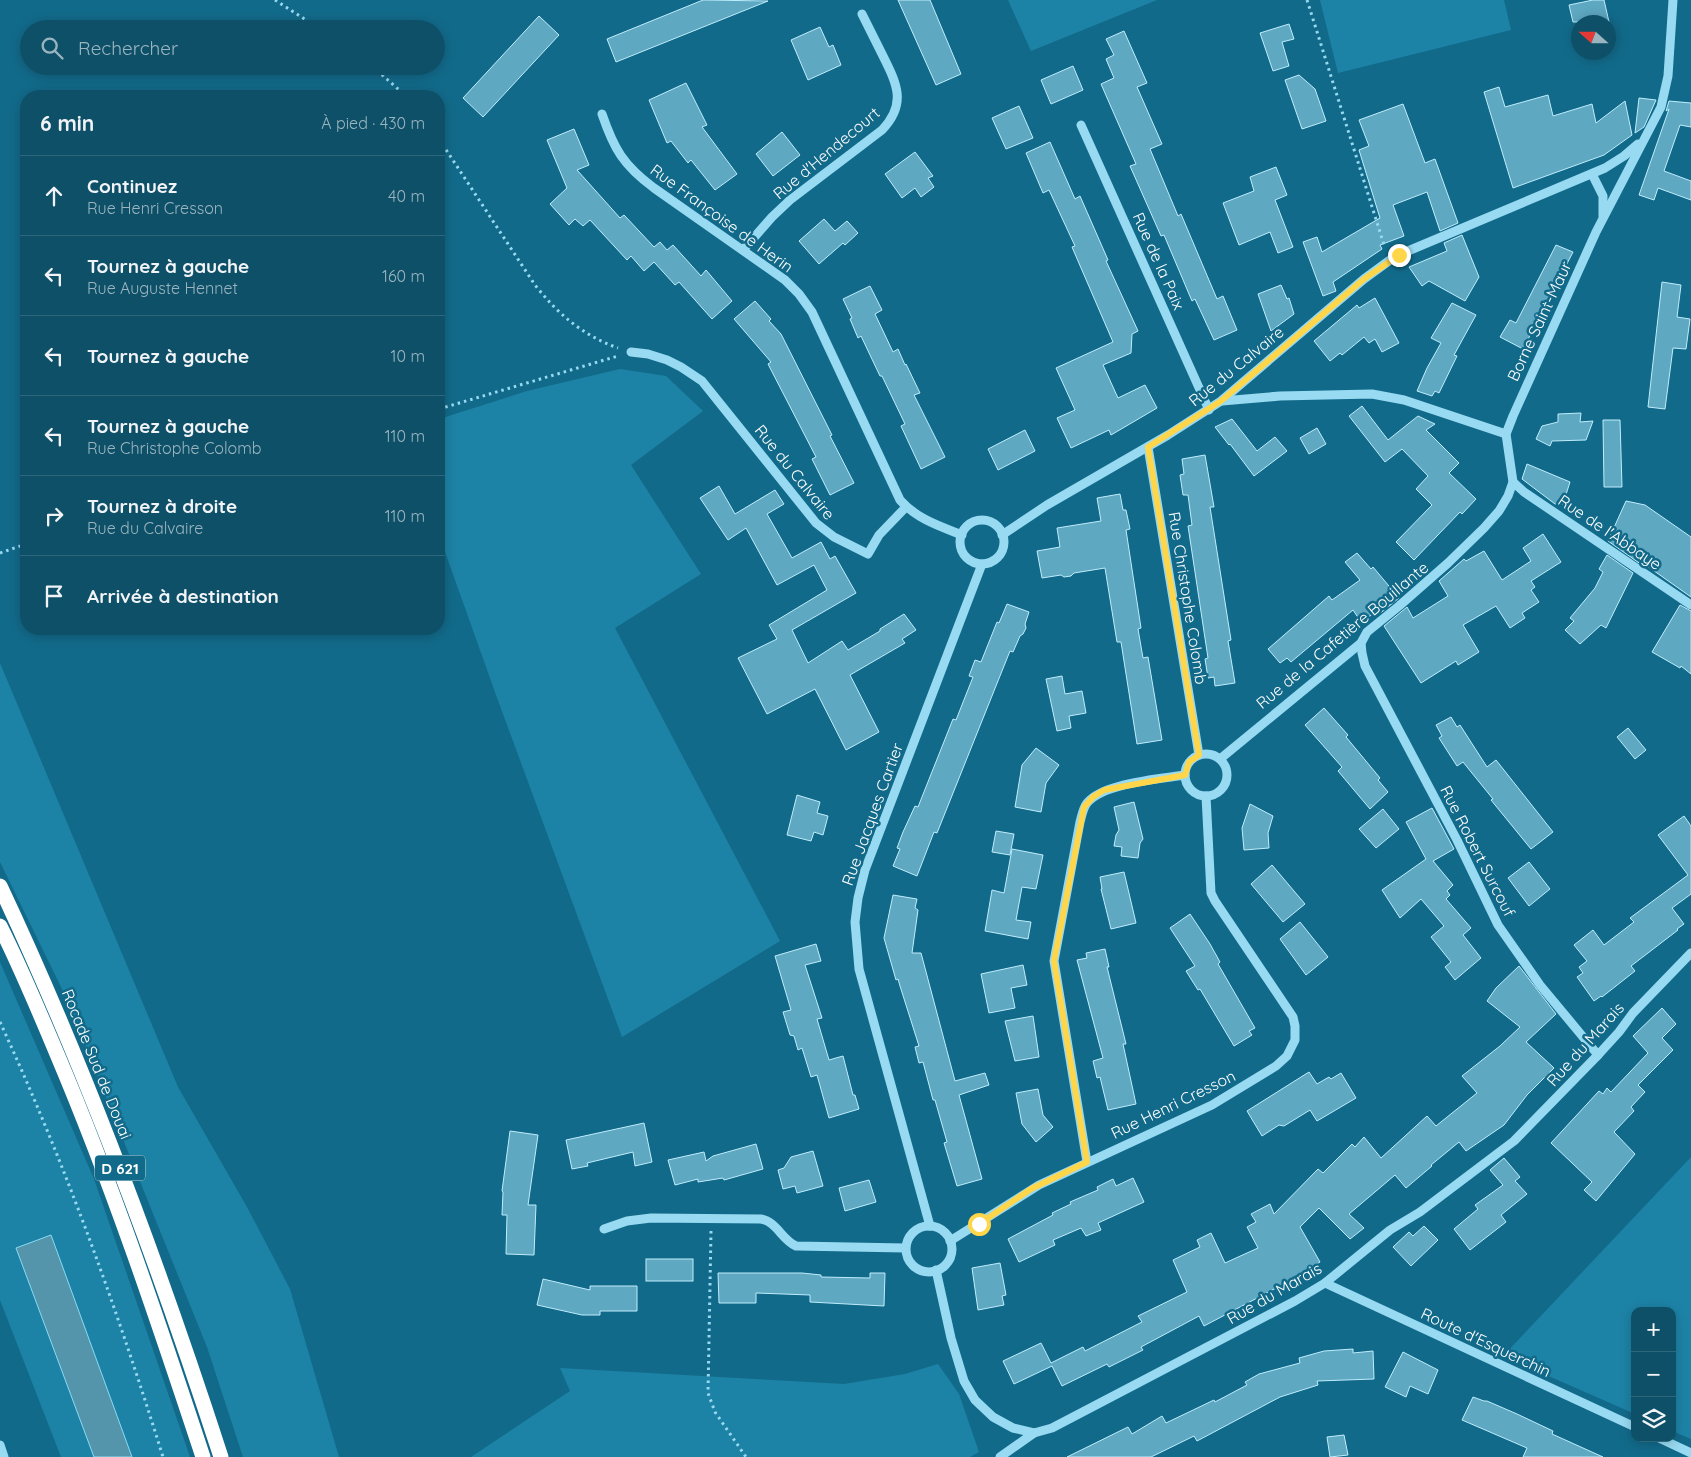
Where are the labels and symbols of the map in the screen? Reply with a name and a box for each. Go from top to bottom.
north arrow [1571,15,1616,60]
street label: Rue d'Hendecourt [769,103,883,203]
street label: Rue Françoise de Herin [647,159,797,277]
street label: Rue de la Paix [1129,209,1189,313]
route end [1388,244,1411,267]
street label: Borne Saint-Maur [1502,258,1576,384]
street label: Rue du Calvaire [1185,322,1287,410]
street label: Rue du Calvaire [751,421,839,523]
street label: Rue de l'Abbaye [1554,490,1666,574]
street label: Rue Christophe Colomb [1164,510,1212,686]
street label: Rue de la Cafetière Bouillante [1252,557,1432,713]
street label: Rue Jacques Cartier [837,740,907,888]
street label: Rue Robert Surcouf [1436,782,1520,920]
street label: Rocade Sud de Douai [58,986,136,1142]
street label: Rue du Marais [1542,998,1628,1090]
street label: Rue Henri Cresson [1107,1065,1239,1143]
road number: D 621 [95,1156,145,1180]
route start [968,1213,991,1236]
street label: Rue du Marais [1223,1258,1325,1328]
street label: Route d'Esquerchin [1418,1303,1554,1381]

